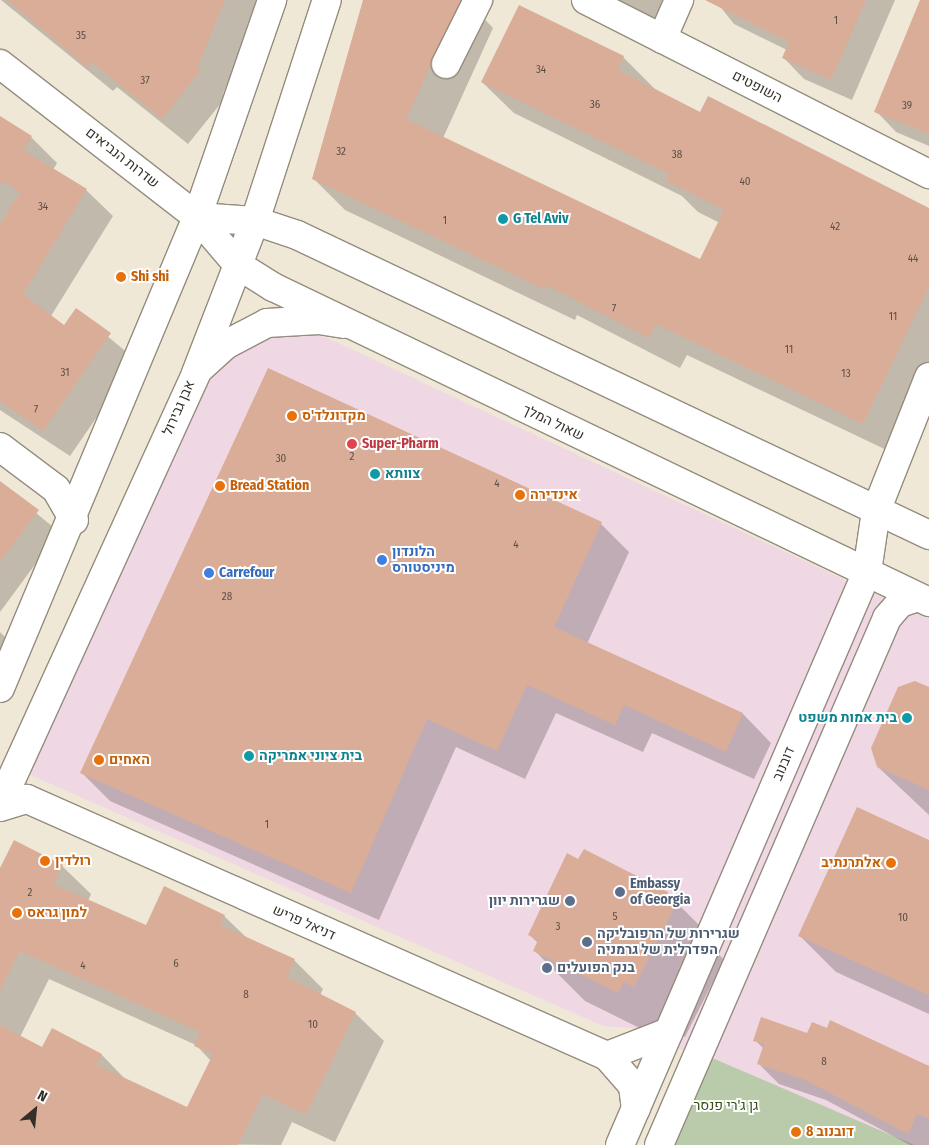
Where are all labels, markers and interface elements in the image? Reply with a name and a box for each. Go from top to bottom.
house number: 1 [834,14,838,28]
house number: 35 [76,29,86,43]
house number: 34 [536,63,546,77]
street label: השופטים [729,67,785,107]
house number: 37 [140,74,150,88]
house number: 36 [590,98,600,112]
house number: 39 [902,99,912,113]
street label: שדרות הנביאים [82,124,162,192]
house number: 32 [336,145,346,159]
house number: 38 [672,148,682,162]
house number: 40 [739,175,751,189]
house number: 34 [38,200,48,214]
place label: G Tel Aviv [513,211,568,227]
marker: G Tel Aviv [497,213,509,225]
house number: 1 [443,214,447,228]
house number: 42 [830,220,840,234]
house number: 44 [908,252,918,266]
place label: Shi shi [131,269,169,285]
marker: Shi shi [115,271,127,283]
house number: 7 [612,302,616,316]
house number: 11 [889,310,897,324]
house number: 11 [785,343,793,357]
house number: 31 [61,366,69,380]
house number: 13 [841,367,851,381]
street label: אבן גבירול [159,378,199,438]
street label: שאול המלך [520,401,586,445]
house number: 7 [34,403,38,417]
place label: מקדונלד'ס [302,408,366,424]
marker: מקדונלד'ס [286,410,298,422]
place label: Super-Pharm [362,436,439,452]
marker: Super-Pharm [346,438,358,450]
house number: 2 [350,450,354,464]
house number: 30 [276,452,286,466]
place label: צוותא [385,466,421,482]
marker: צוותא [369,468,381,480]
house number: 4 [494,477,500,491]
place label: Bread Station [230,478,309,494]
marker: Bread Station [214,480,226,492]
place label: אינדירה [530,487,578,503]
marker: אינדירה [514,489,526,501]
house number: 4 [513,538,519,552]
place label: הלונדון מיניסטורס [392,544,455,576]
marker: הלונדון מיניסטורס [376,554,388,566]
place label: Carrefour [219,565,274,581]
marker: Carrefour [203,567,215,579]
house number: 28 [222,590,232,604]
place label: בית אמות משפט [798,710,897,726]
marker: בית אמות משפט [901,712,913,724]
street label: דובנוב [769,744,799,784]
place label: בית ציוני אמריקה [259,748,362,764]
marker: בית ציוני אמריקה [243,750,255,762]
place label: האחים [109,752,150,768]
marker: האחים [93,754,105,766]
house number: 1 [265,818,269,832]
place label: רולדין [55,853,91,869]
marker: רולדין [39,855,51,867]
place label: אלתרנתיב [821,855,881,871]
marker: אלתרנתיב [885,857,897,869]
place label: Embassy of Georgia [630,876,690,909]
house number: 2 [28,886,32,900]
marker: Embassy of Georgia [614,886,626,898]
place label: שגרירות יוון [489,893,560,909]
marker: שגרירות יוון [564,895,576,907]
street label: דניאל פריש [270,902,338,944]
place label: למון גראס [27,905,87,921]
marker: למון גראס [11,907,23,919]
house number: 5 [612,910,618,924]
house number: 10 [898,911,908,925]
house number: 3 [556,920,560,934]
place label: שגרירות של הרפובליקה הפדרלית של גרמניה [597,926,740,959]
marker: שגרירות של הרפובליקה הפדרלית של גרמניה [581,936,593,948]
house number: 6 [173,957,179,971]
house number: 4 [80,959,86,973]
place label: בנק הפועלים [557,960,635,976]
marker: בנק הפועלים [541,962,553,974]
house number: 8 [243,988,249,1002]
house number: 10 [308,1018,318,1032]
house number: 8 [821,1055,827,1069]
north arrow [10,1085,60,1135]
text: N [35,1087,50,1106]
park label: גן ג'רי פנסר [694,1098,758,1114]
place label: דובנוב 8 [806,1124,854,1140]
marker: דובנוב 8 [790,1126,802,1138]

